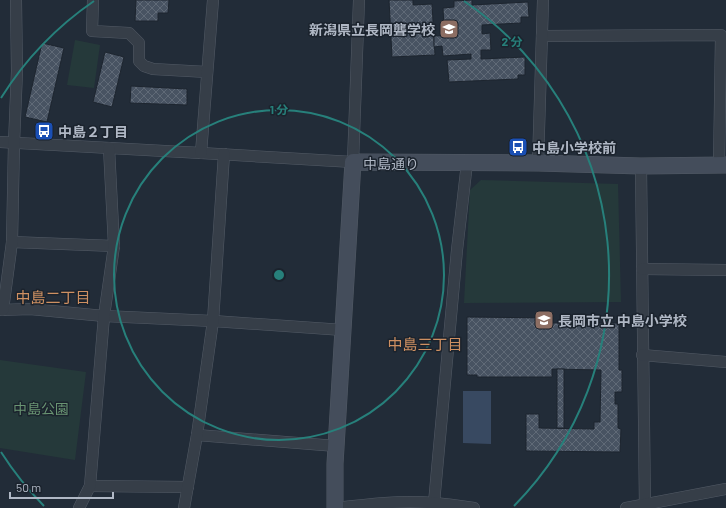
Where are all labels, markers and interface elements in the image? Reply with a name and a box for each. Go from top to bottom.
school or university icon: 新潟県立長岡聾学校 [438,18,460,40]
place label: 新潟県立長岡聾学校 [309,21,435,38]
text: 2 分 [501,34,523,48]
text: 1 分 [270,102,288,116]
bus stop icon: 中島２丁目 [33,120,55,142]
place label: 中島２丁目 [58,123,128,140]
bus stop icon: 中島小学校前 [507,136,529,158]
place label: 中島小学校前 [532,139,616,156]
street label: 中島通り [363,155,419,172]
centre of rings [272,268,286,282]
district label: 中島二丁目 [15,288,91,306]
school or university icon: 長岡市立 中島小学校 [533,309,555,331]
place label: 長岡市立 中島小学校 [558,312,687,329]
district label: 中島三丁目 [387,335,463,353]
park label: 中島公園 [13,400,69,417]
scale bar [10,474,113,500]
text: 50 m [16,480,41,494]

